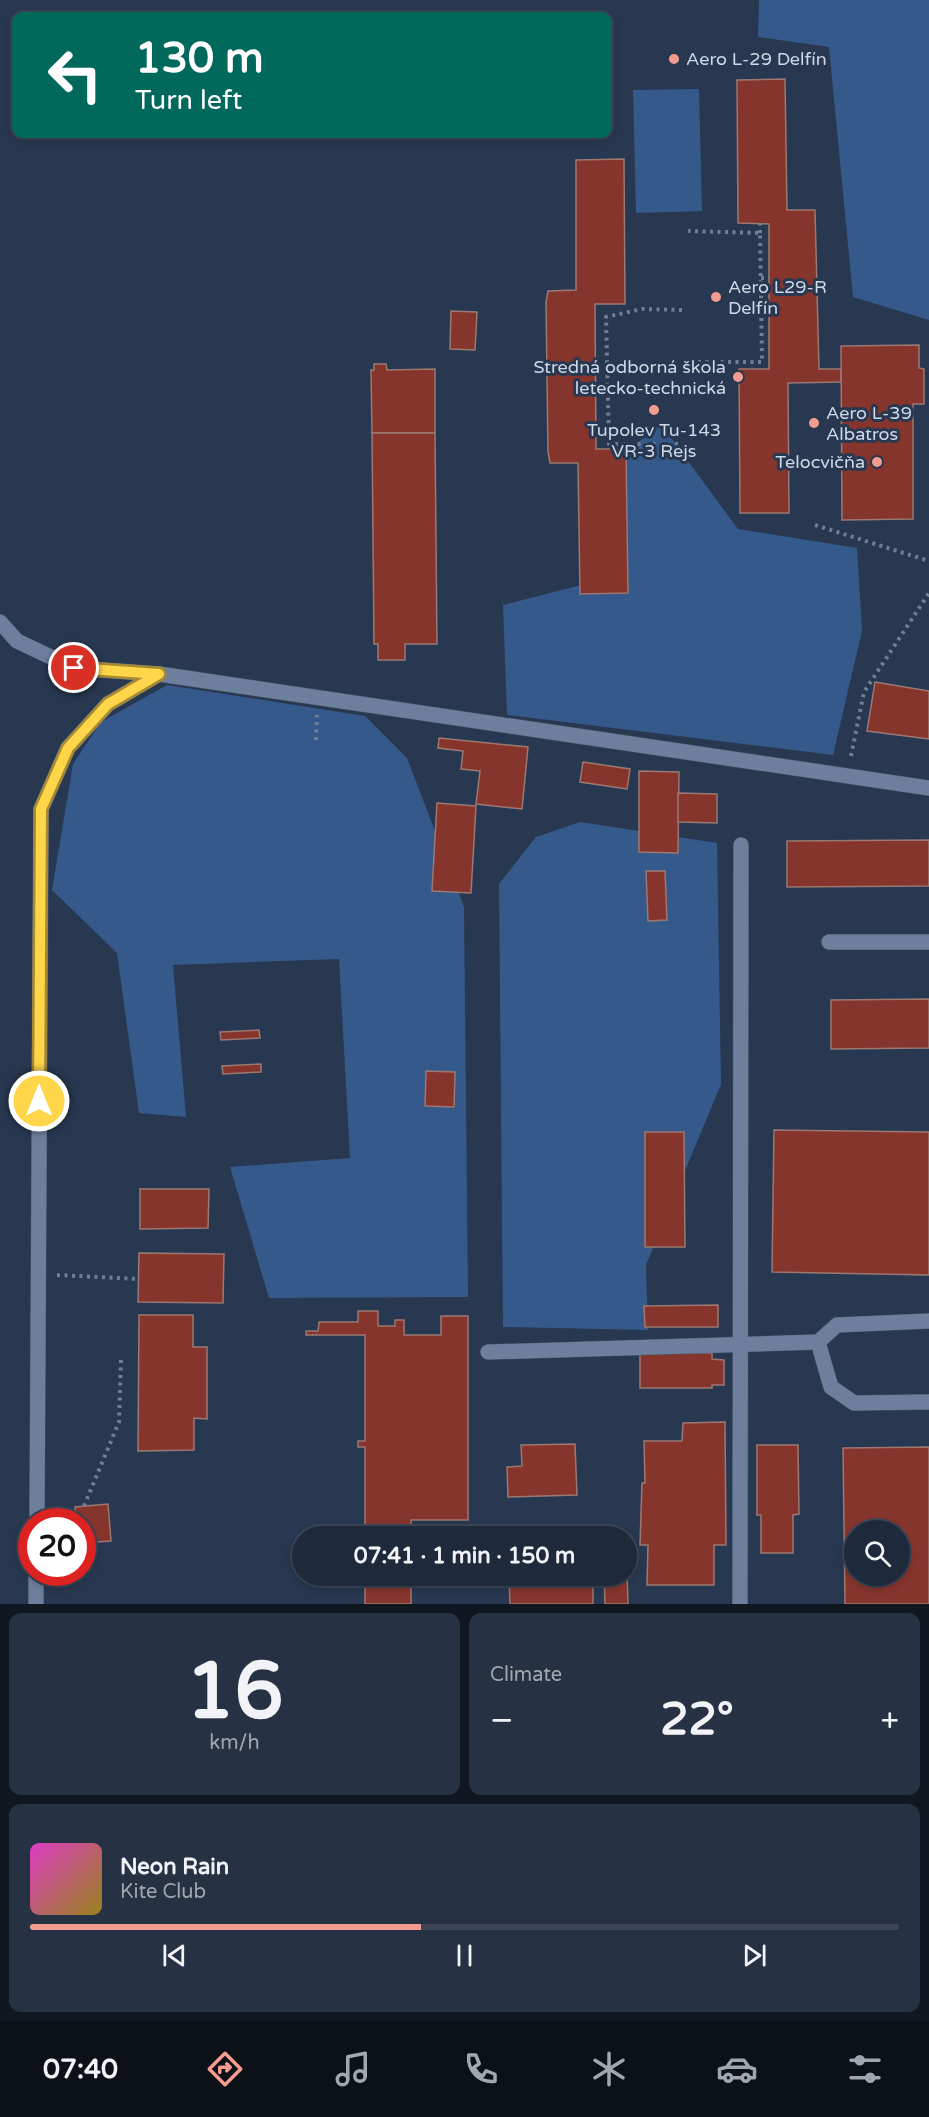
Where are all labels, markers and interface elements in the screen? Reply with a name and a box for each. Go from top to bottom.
text: 130 m [135,33,264,84]
icon: left [36,36,114,114]
place label: Aero L-29 Delfín [686,48,827,70]
marker: Aero L-29 Delfín [667,52,681,66]
text: Turn left [135,84,242,117]
place label: Aero L29-R Delfín [728,276,827,319]
marker: Aero L29-R Delfín [709,290,723,304]
place label: Stredná odborná škola letecko-technická [533,356,726,399]
marker: Stredná odborná škola letecko-technická [731,370,745,384]
place label: Aero L-39 Albatros [826,402,912,445]
marker: Tupolev Tu-143 VR-3 Rejs [647,403,661,417]
marker: Aero L-39 Albatros [807,416,821,430]
place label: Tupolev Tu-143 VR-3 Rejs [587,419,721,462]
place label: Telocvičňa [775,451,865,473]
marker: Telocvičňa [870,455,884,469]
pin [48,642,99,693]
icon: arrive [57,651,90,684]
position arrow [7,1069,71,1133]
speed limit sign: 20 [18,1508,96,1586]
map controls [844,1520,910,1586]
button: search [844,1520,910,1586]
text: 07:41 · 1 min · 150 m [354,1543,575,1569]
text: 16 [186,1645,283,1739]
text: Climate [490,1663,562,1687]
text: 22° [660,1693,734,1747]
text: − [490,1701,514,1740]
text: + [880,1701,899,1740]
text: km/h [209,1731,260,1755]
text: Neon Rain [120,1854,229,1880]
text: Kite Club [120,1880,206,1904]
icon: previous [158,1939,191,1972]
icon: pause [448,1939,481,1972]
icon: next [738,1939,771,1972]
icon: directions [204,2048,246,2090]
icon: music [332,2048,374,2090]
icon: phone [460,2048,502,2090]
icon: climate [588,2048,630,2090]
icon: car [716,2048,758,2090]
icon: filters [844,2048,886,2090]
text: 07:40 [43,2053,118,2086]

